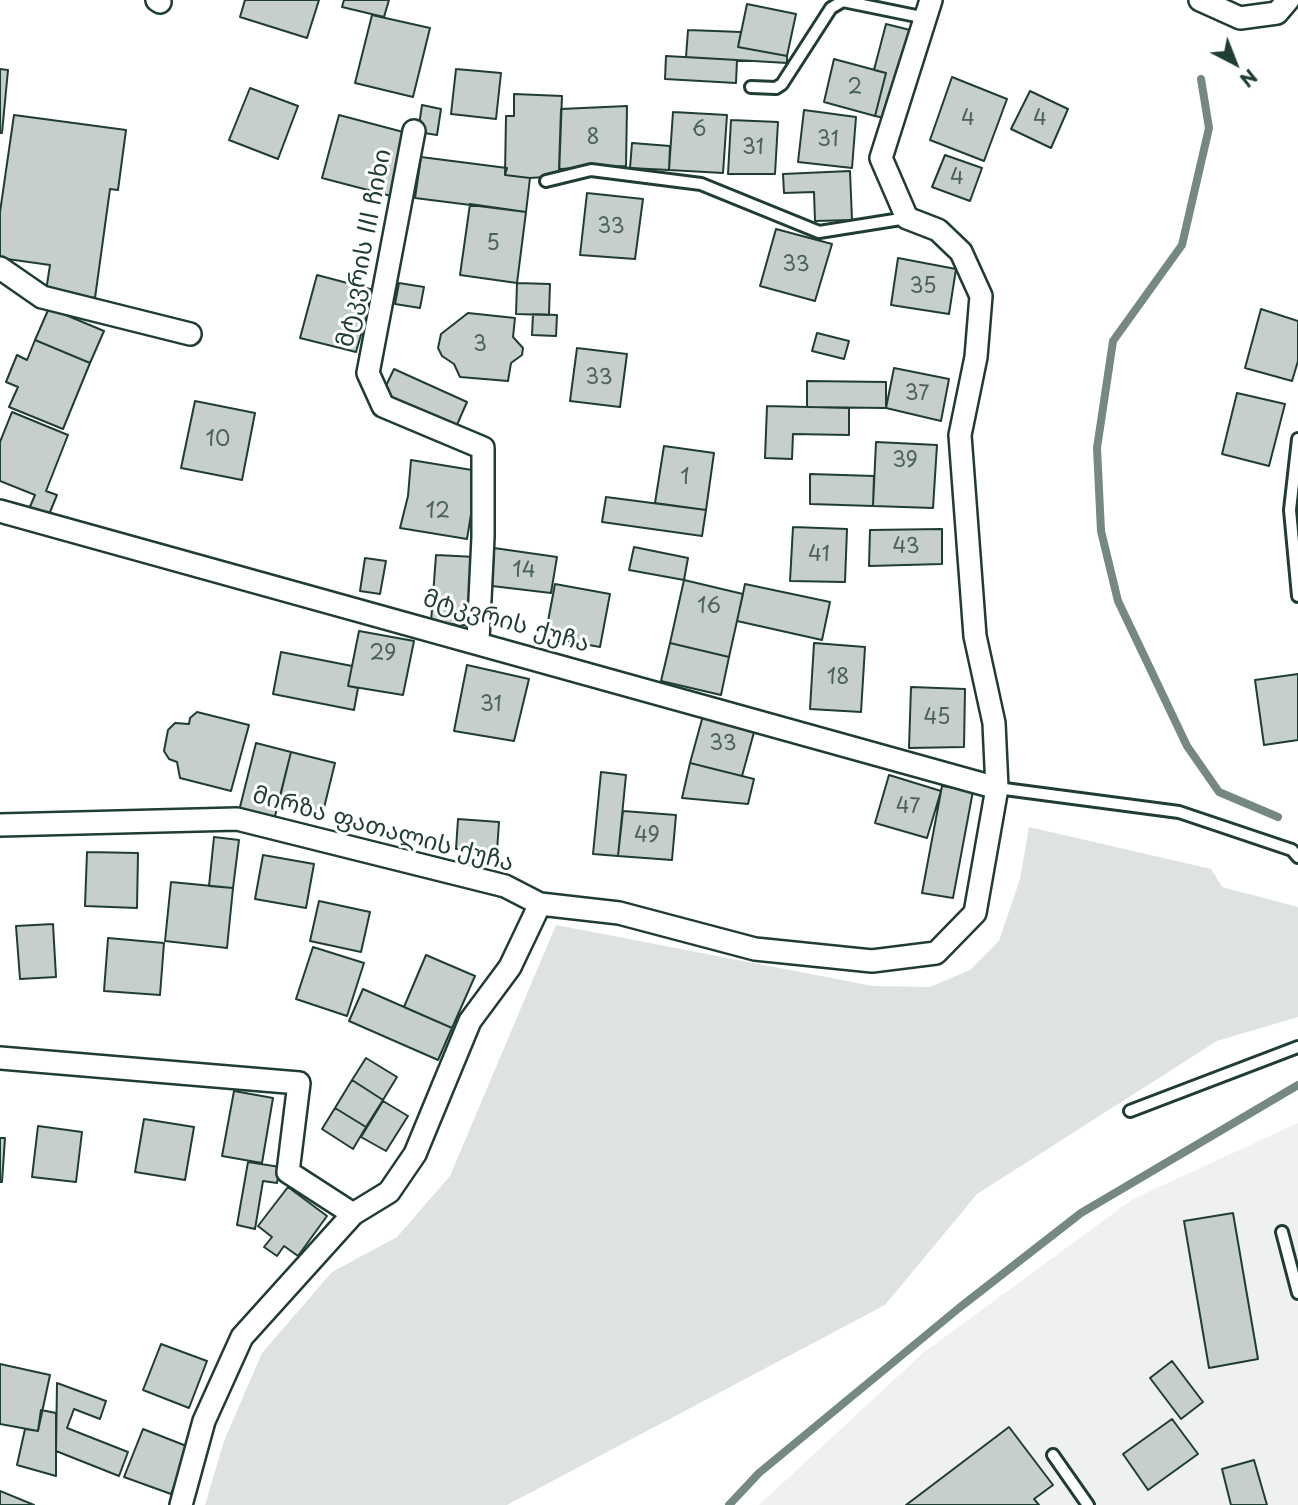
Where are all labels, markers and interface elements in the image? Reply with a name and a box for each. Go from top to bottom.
north arrow [1200,28,1270,98]
text: N [1234,63,1264,94]
house number: 2 [848,75,862,101]
house number: 4 [961,106,975,132]
house number: 4 [1033,106,1047,132]
house number: 6 [692,117,706,143]
house number: 8 [586,125,600,151]
house number: 31 [817,127,839,153]
house number: 31 [742,135,764,161]
street label: მტკვრის III ჩიხი [332,147,398,349]
house number: 4 [950,165,964,191]
house number: 33 [597,214,625,240]
house number: 5 [486,231,500,257]
house number: 33 [782,252,810,278]
house number: 35 [910,274,936,300]
house number: 3 [473,332,487,358]
house number: 33 [585,365,613,391]
house number: 37 [905,381,929,407]
house number: 10 [206,427,230,453]
house number: 39 [892,448,918,474]
house number: 1 [680,465,690,491]
house number: 12 [426,499,450,525]
house number: 43 [892,534,920,560]
house number: 41 [808,542,830,568]
house number: 14 [512,558,536,584]
street label: მტკვრის ქუჩა [420,585,592,659]
house number: 16 [697,594,721,620]
house number: 29 [370,641,396,667]
house number: 18 [827,665,849,691]
house number: 31 [480,692,502,718]
house number: 45 [924,705,950,731]
house number: 33 [709,731,737,757]
street label: მირზა ფათალის ქუჩა [249,781,517,879]
house number: 47 [896,794,920,820]
house number: 49 [634,823,660,849]

